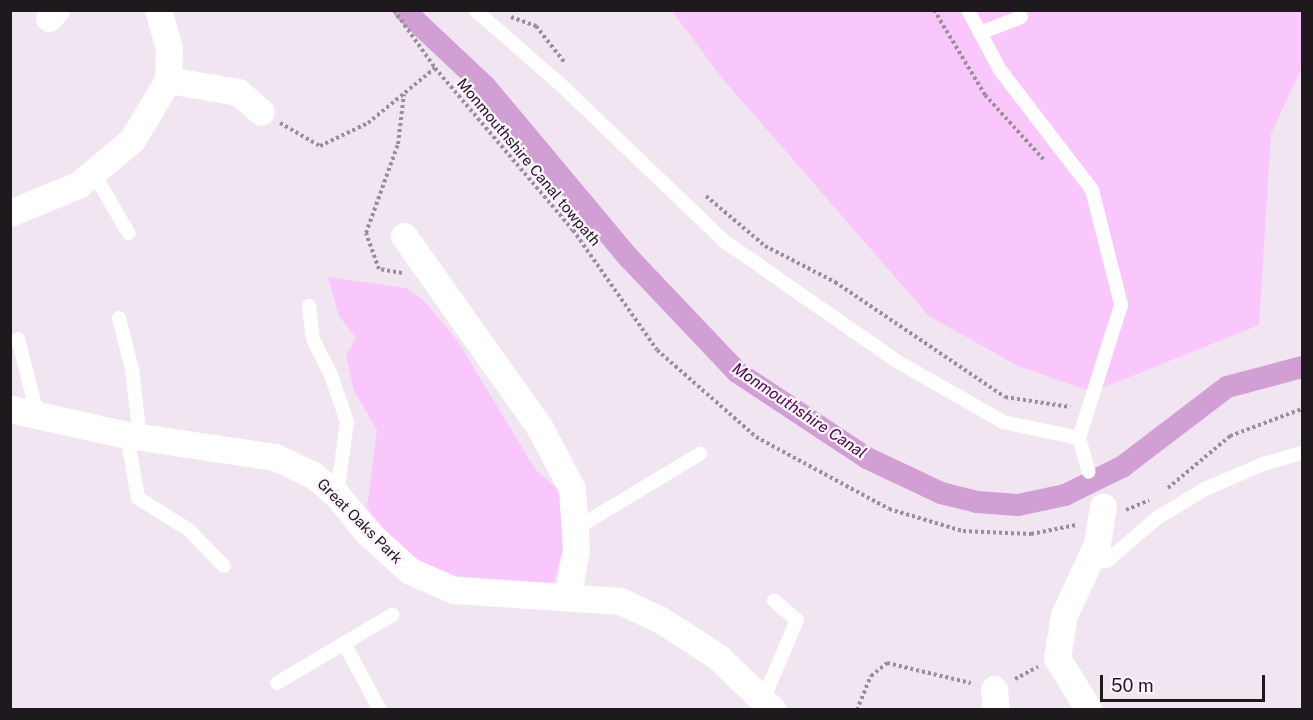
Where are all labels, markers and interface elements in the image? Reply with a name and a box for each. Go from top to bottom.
street label: Monmouthshire Canal towpath [454,74,604,250]
water label: Monmouthshire Canal [728,359,870,463]
street label: Great Oaks Park [314,475,406,567]
scale bar [1103,663,1268,701]
text: 50 m [1111,675,1154,696]

